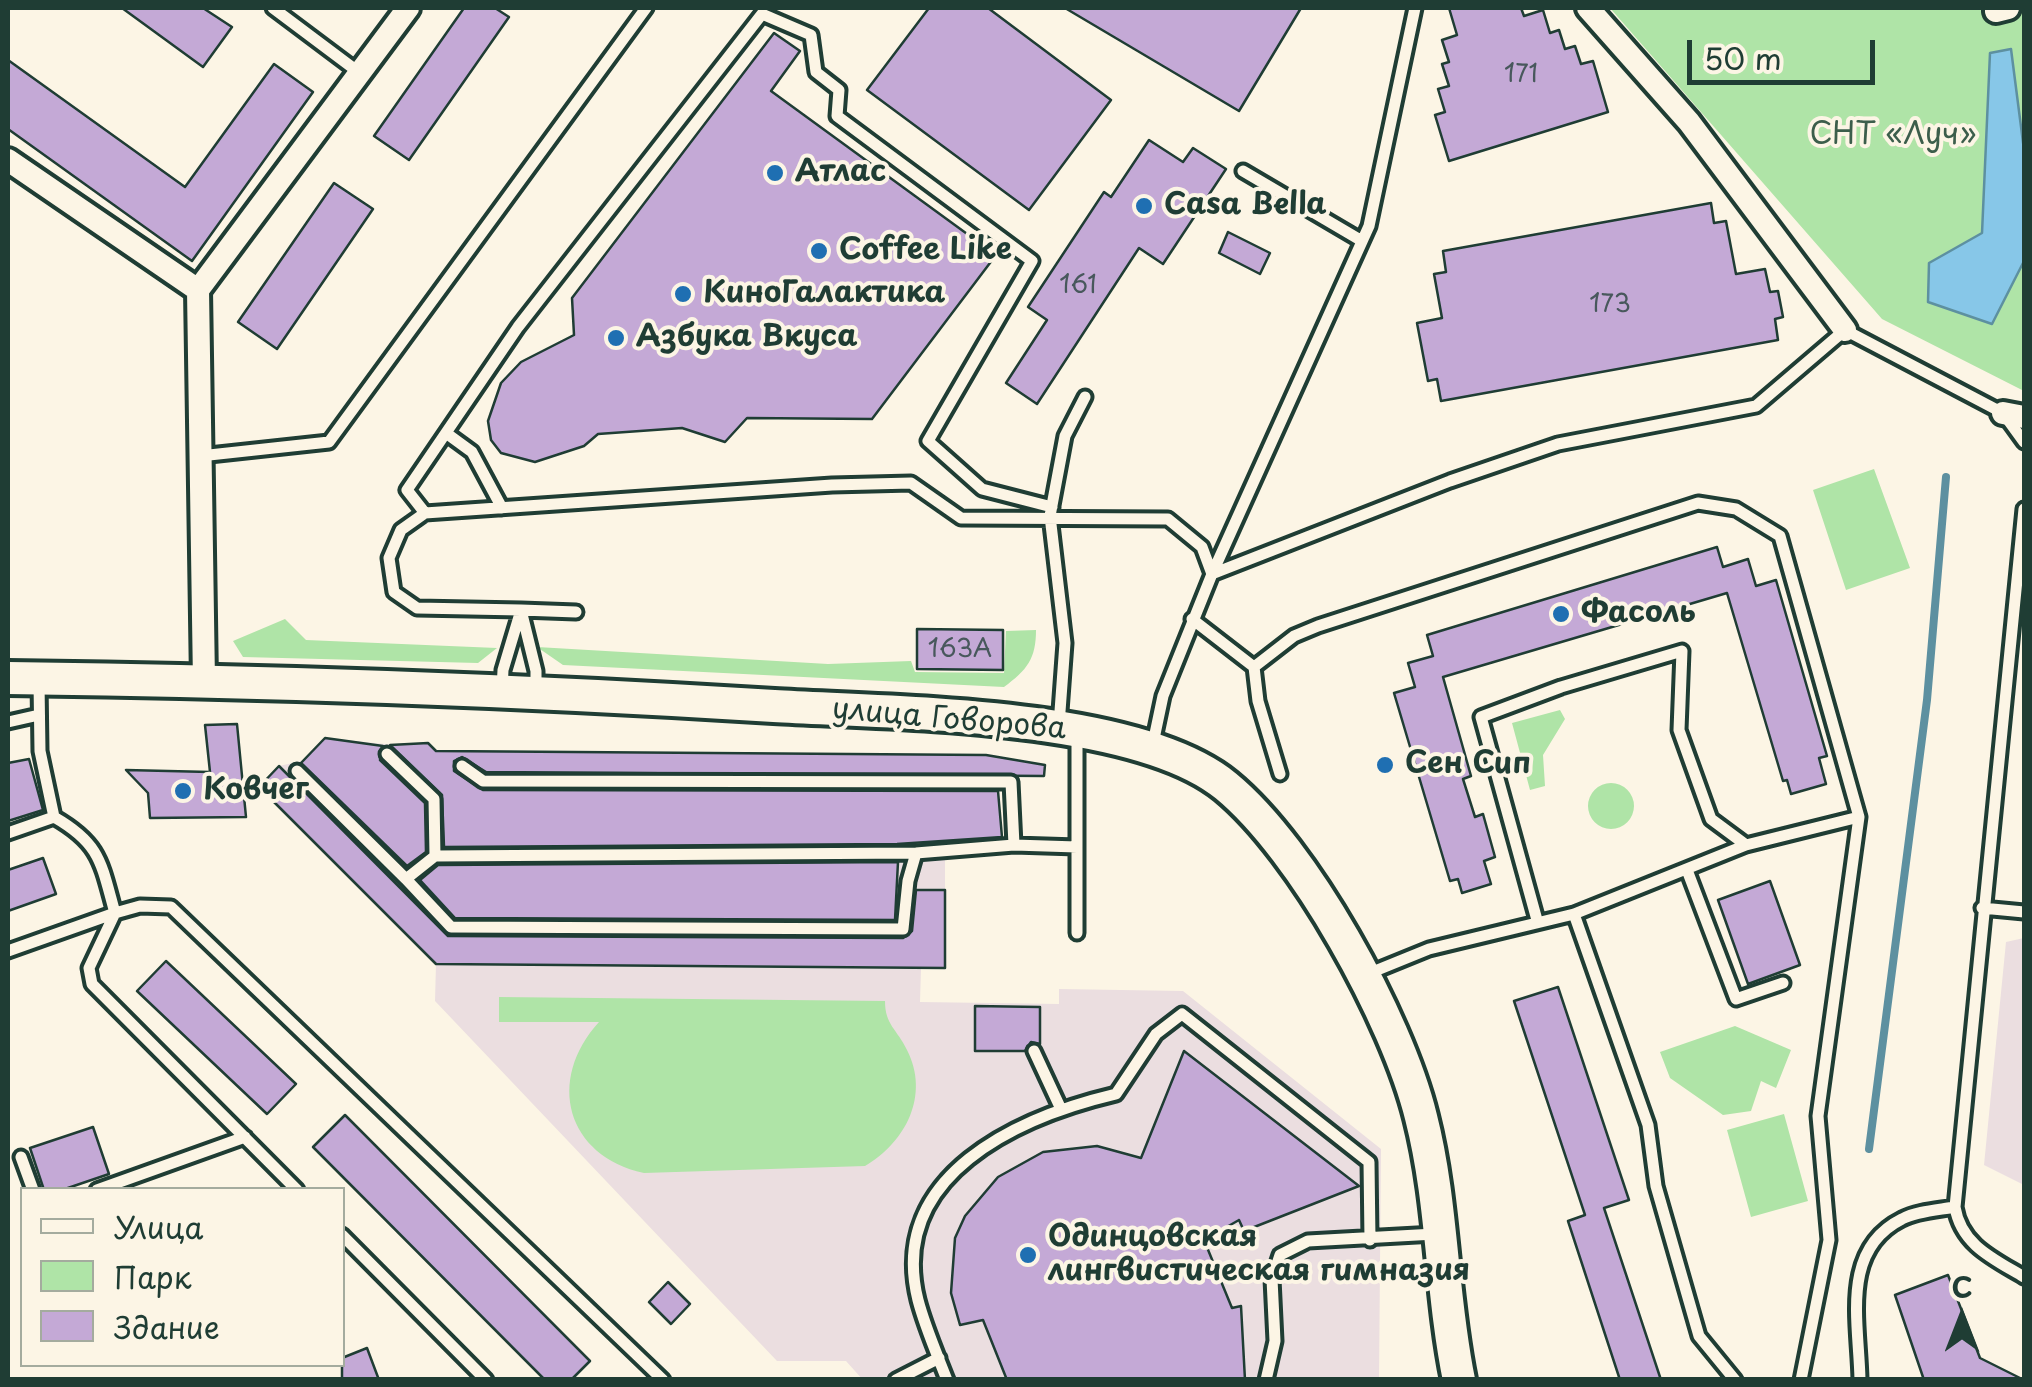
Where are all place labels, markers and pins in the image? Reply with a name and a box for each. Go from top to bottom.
place label: Атлас [795,155,886,191]
marker: Атлас [764,162,786,184]
place label: Casa Bella [1164,188,1327,224]
marker: Casa Bella [1133,195,1155,217]
place label: Coffee Like [839,233,1012,269]
marker: Coffee Like [808,240,830,262]
place label: КиноГалактика [703,276,945,312]
marker: КиноГалактика [672,283,694,305]
place label: Азбука Вкуса [636,320,857,356]
marker: Азбука Вкуса [605,327,627,349]
place label: Фасоль [1581,596,1696,632]
marker: Фасоль [1550,603,1572,625]
place label: Сен Сип [1405,747,1531,783]
marker: Сен Сип [1374,754,1396,776]
place label: Ковчег [203,773,309,809]
marker: Ковчег [172,780,194,802]
place label: Одинцовская лингвистическая гимназия [1048,1220,1470,1290]
marker: Одинцовская лингвистическая гимназия [1017,1244,1039,1266]

